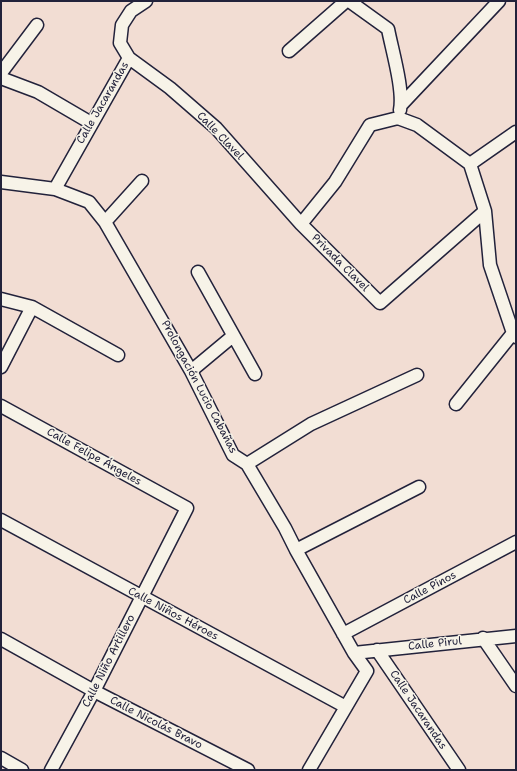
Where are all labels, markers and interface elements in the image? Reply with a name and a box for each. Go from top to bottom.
street label: Calle Jacarandas [74,60,132,146]
street label: Calle Clavel [194,109,246,163]
street label: Privada Clavel [309,232,371,294]
street label: Prolongación Lucio Cabañas [158,318,240,456]
street label: Calle Felipe Ángeles [44,425,144,489]
street label: Calle Pinos [401,569,459,607]
street label: Calle Niños Héroes [126,585,220,643]
street label: Calle Niño Artillero [80,612,138,710]
street label: Calle Pirul [408,635,462,653]
street label: Calle Jacarandas [387,668,449,752]
street label: Calle Nicolás Bravo [107,694,205,752]

